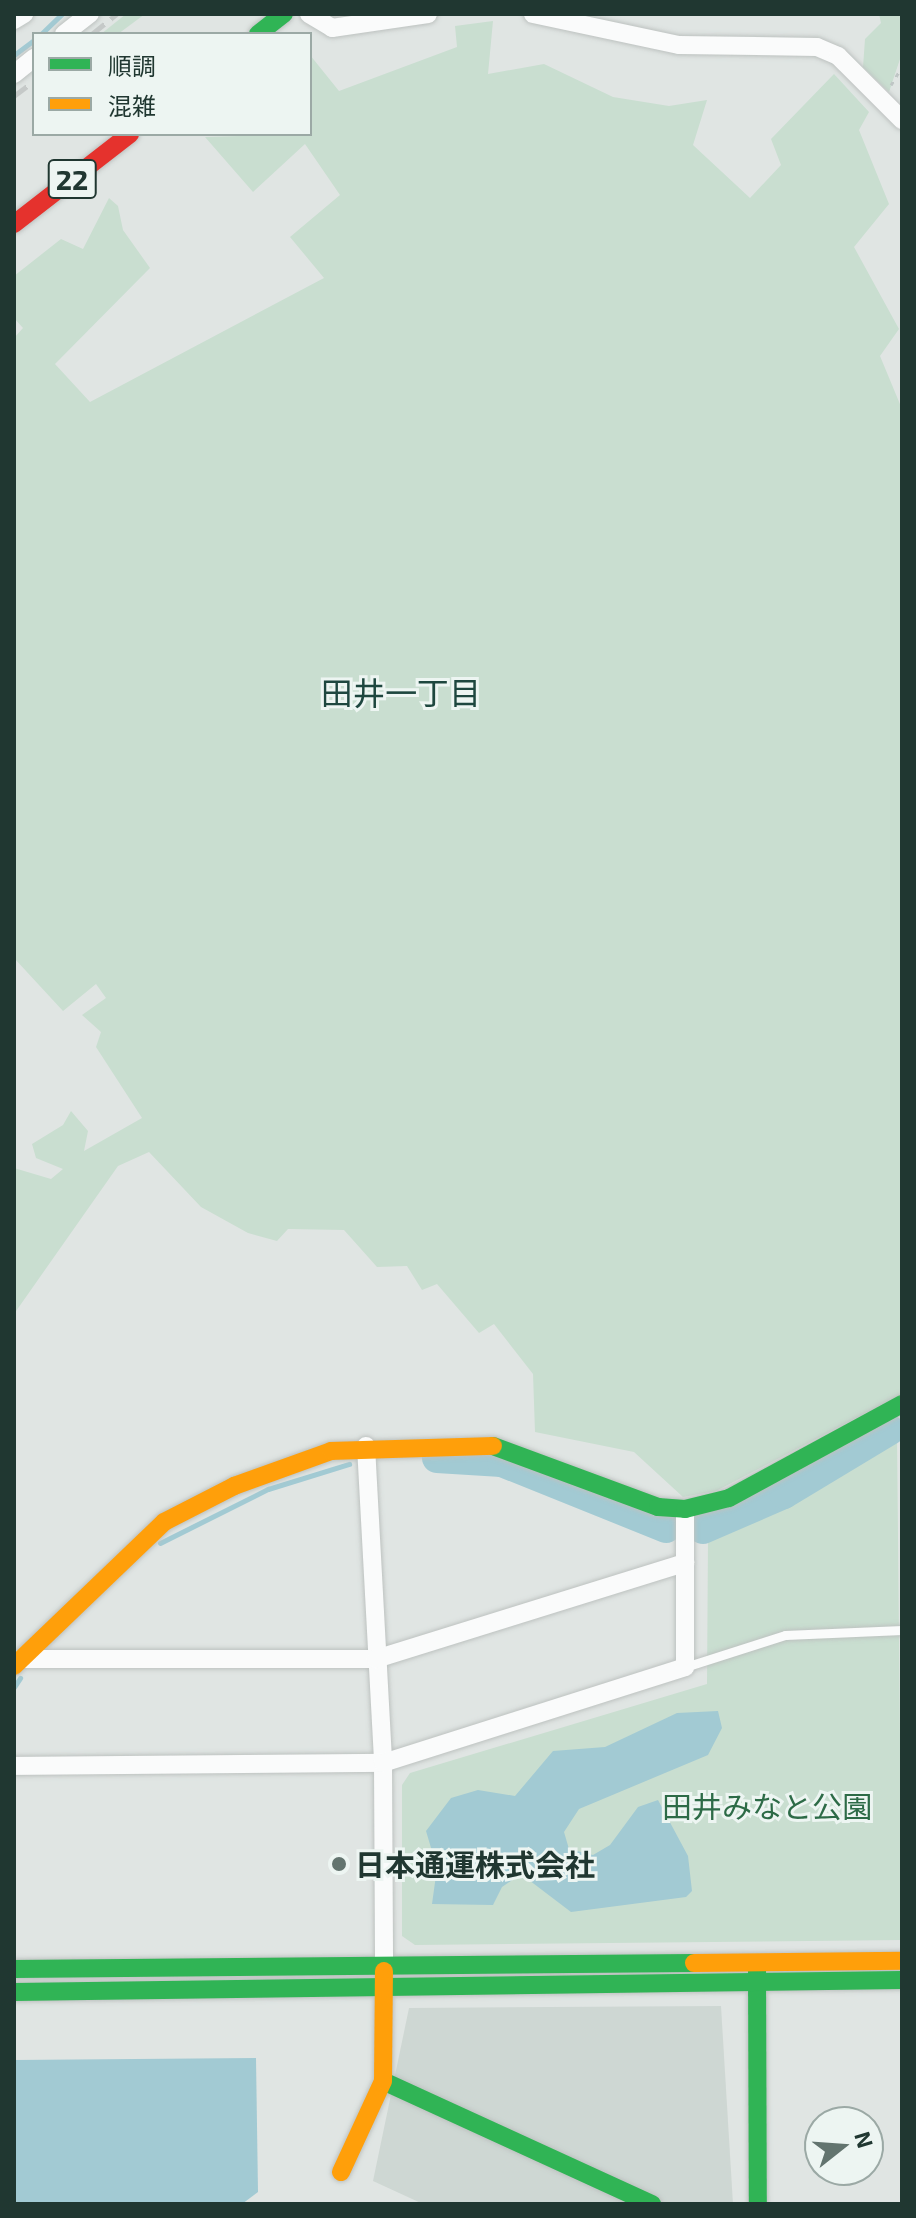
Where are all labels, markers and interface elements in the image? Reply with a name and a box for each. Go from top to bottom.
legend [32,32,312,136]
text: 順調 [108,51,156,80]
text: 混雑 [108,91,156,120]
road number: 22 [46,155,98,203]
district label: 田井一丁目 [321,673,481,711]
park label: 田井みなと公園 [662,1788,872,1824]
place label: 日本通運株式会社 [355,1846,595,1882]
marker: 日本通運株式会社 [330,1855,348,1873]
north arrow [804,2106,884,2186]
text: N [850,2128,880,2151]

